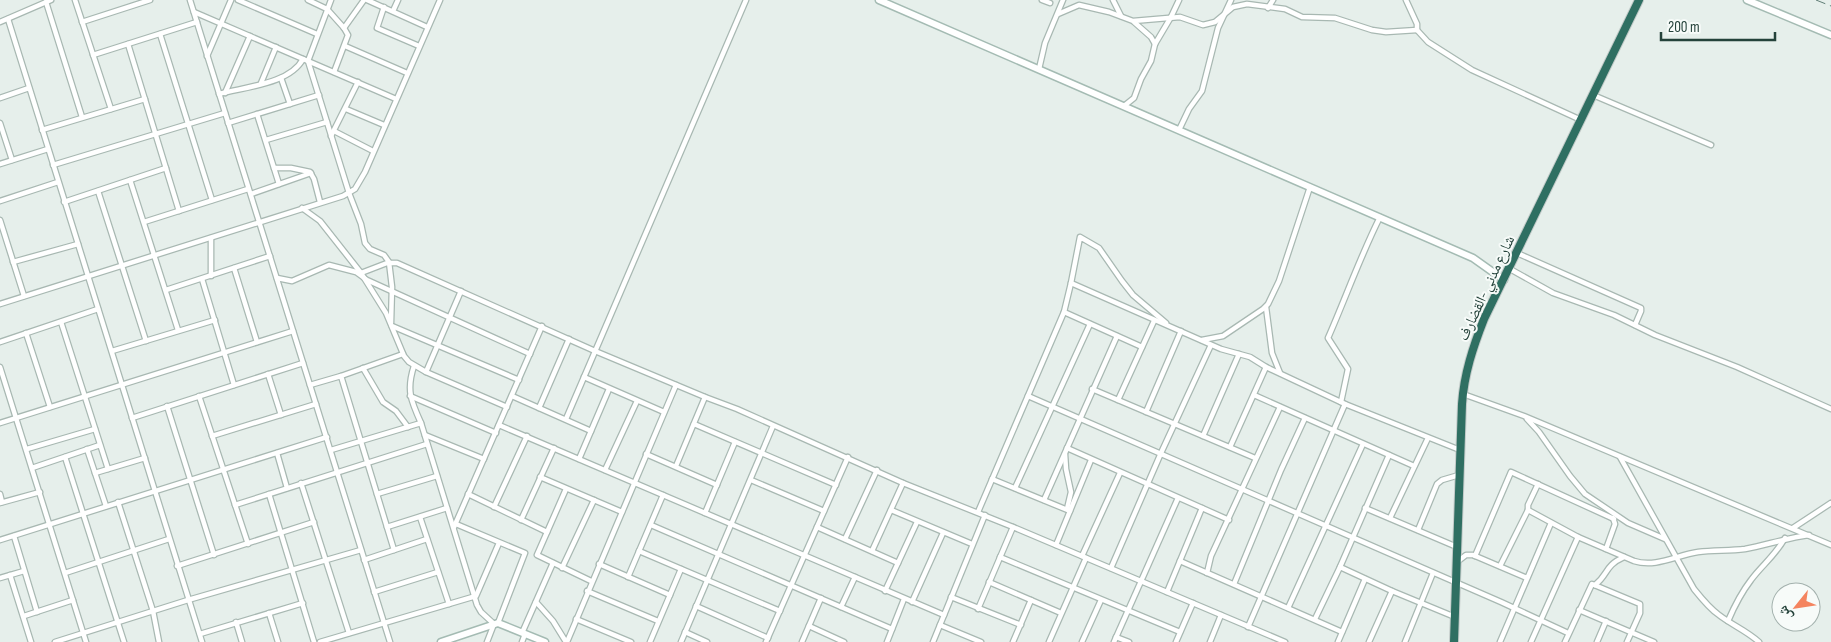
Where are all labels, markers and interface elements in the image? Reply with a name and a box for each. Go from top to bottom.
scale bar [1661,10,1775,42]
text: 200 m [1668,18,1700,37]
street label: شارع مدني -القضارف [1454,233,1521,345]
north arrow [1771,582,1821,632]
text: ش [1774,602,1796,624]

